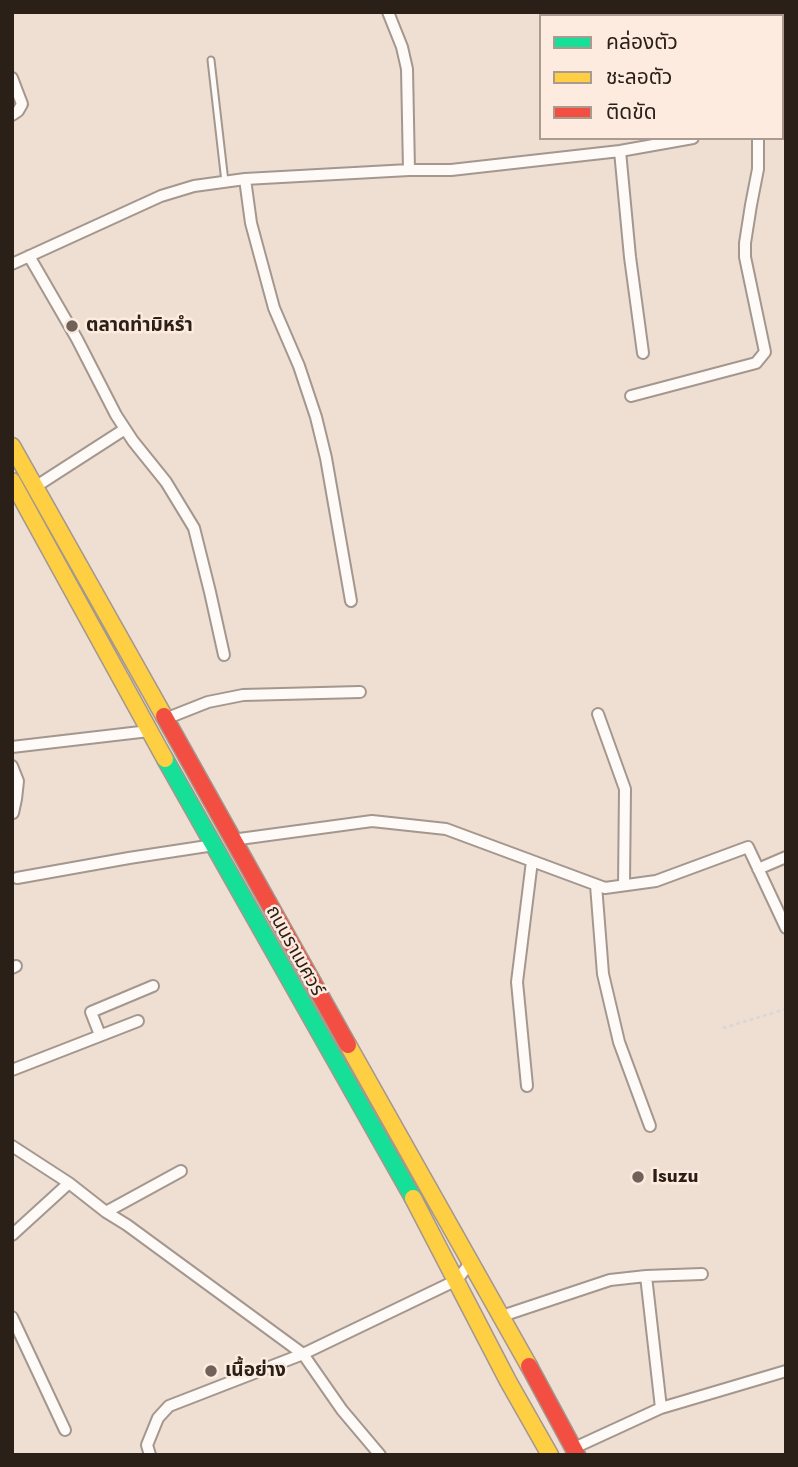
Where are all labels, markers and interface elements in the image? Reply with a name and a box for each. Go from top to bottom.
legend [539,14,784,140]
text: คล่องตัว [606,27,678,57]
text: ชะลอตัว [606,62,672,92]
text: ติดขัด [606,97,657,127]
place label: ตลาดท่ามิหรำ [86,315,193,337]
marker: ตลาดท่ามิหรำ [64,318,80,334]
street label: ถนนราเมศวร์ [260,902,328,1000]
place label: Isuzu [652,1166,698,1188]
marker: Isuzu [630,1169,646,1185]
place label: เนื้อย่าง [225,1360,286,1382]
marker: เนื้อย่าง [203,1363,219,1379]

